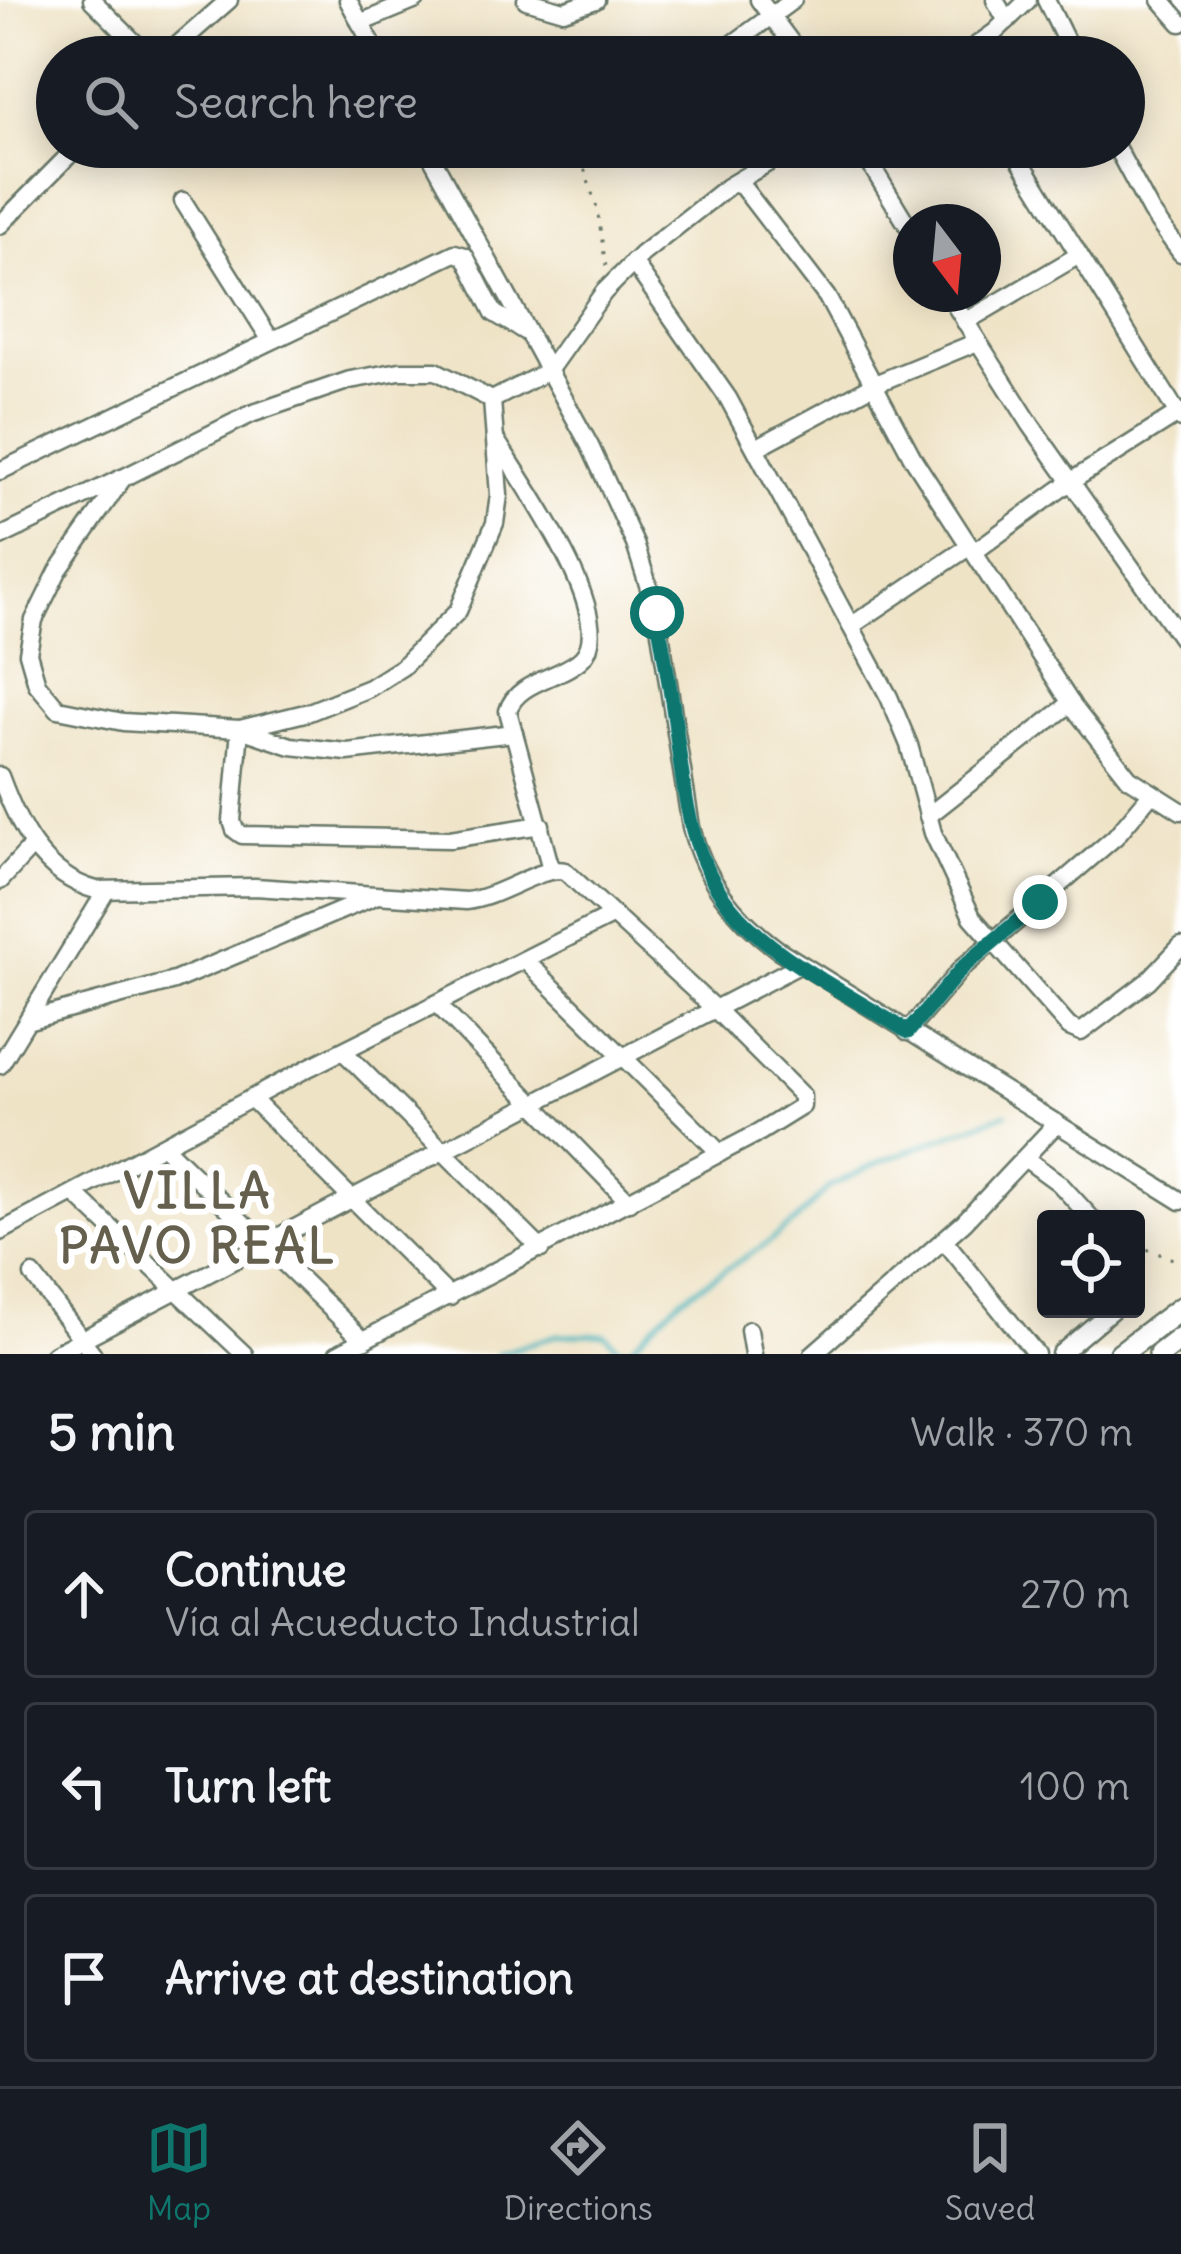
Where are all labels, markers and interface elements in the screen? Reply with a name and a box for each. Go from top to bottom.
search box [36,36,1145,168]
icon: search [78,69,144,135]
text: Search here [174,74,418,130]
north arrow [893,204,1001,312]
route start [630,586,684,640]
route end [1013,875,1067,929]
district label: VILLA PAVO REAL [59,1161,337,1276]
map controls [1037,1210,1145,1318]
button: locate [1037,1210,1145,1318]
text: 5 min [48,1400,175,1464]
text: Walk · 370 m [910,1408,1133,1457]
text: Continue [165,1542,347,1598]
icon: ahead [51,1561,117,1627]
text: 270 m [1020,1570,1130,1619]
text: Vía al Acueducto Industrial [165,1598,640,1647]
icon: left [51,1753,117,1819]
text: Turn left [165,1758,331,1814]
text: 100 m [1020,1762,1130,1811]
icon: arrive [51,1945,117,2011]
text: Arrive at destination [165,1950,574,2006]
tab: Map [146,2115,212,2229]
tab: Directions [504,2115,653,2229]
tab: Saved [945,2115,1035,2229]

